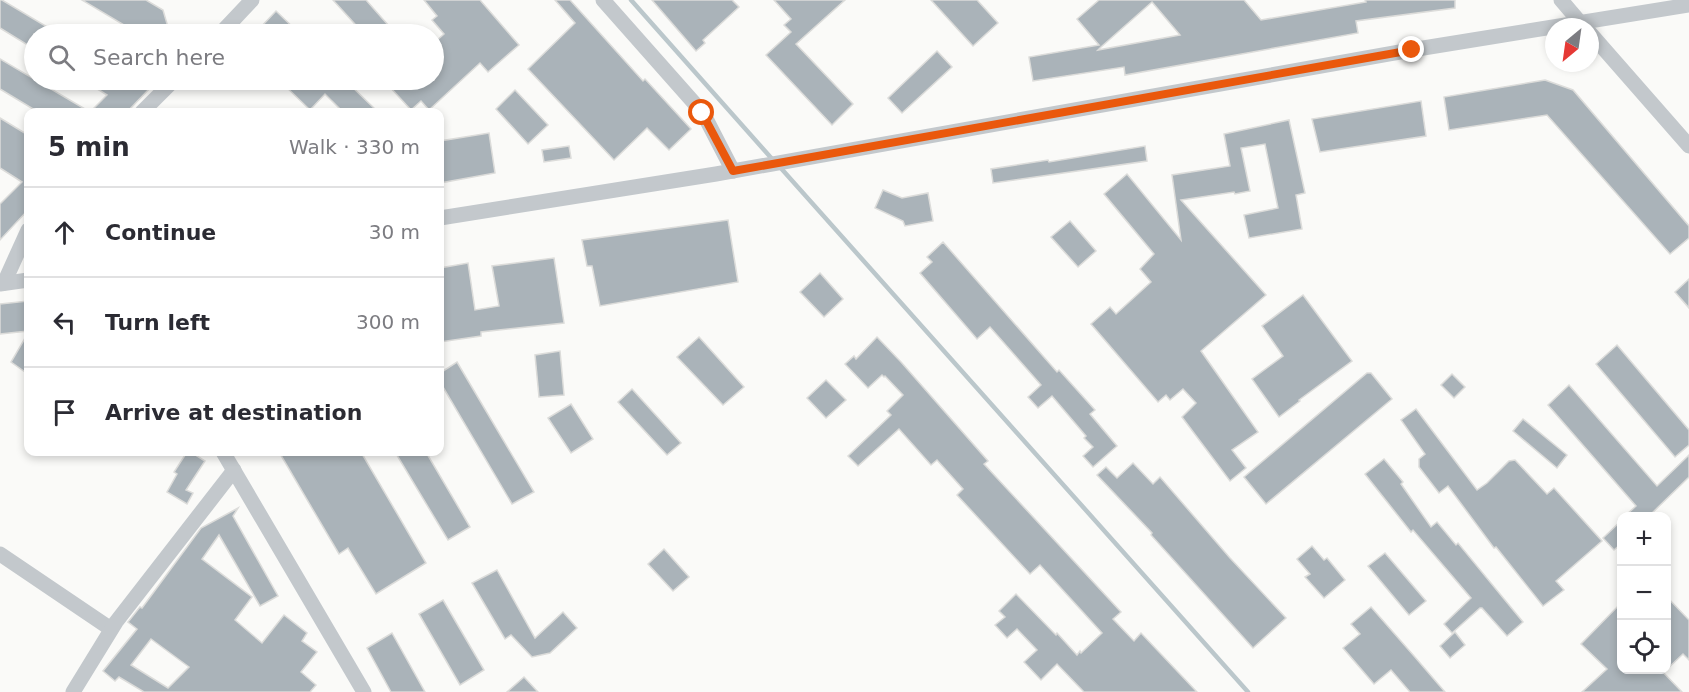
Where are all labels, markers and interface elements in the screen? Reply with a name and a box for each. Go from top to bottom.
north arrow [1545,18,1599,72]
search box [24,24,444,90]
route end [1398,36,1424,62]
icon: search [45,41,78,74]
text: Search here [93,45,225,70]
route start [688,99,714,125]
text: 5 min [48,132,130,162]
text: Walk · 330 m [289,135,420,159]
icon: ahead [48,216,81,249]
text: Continue [105,220,216,245]
text: 30 m [369,220,420,244]
icon: left [48,306,81,339]
text: Turn left [105,310,210,335]
text: 300 m [356,310,420,334]
icon: arrive [48,396,81,429]
text: Arrive at destination [105,400,362,425]
map controls [1617,512,1671,674]
button: + [1617,512,1671,566]
button: − [1617,566,1671,620]
button: locate [1617,620,1671,674]

